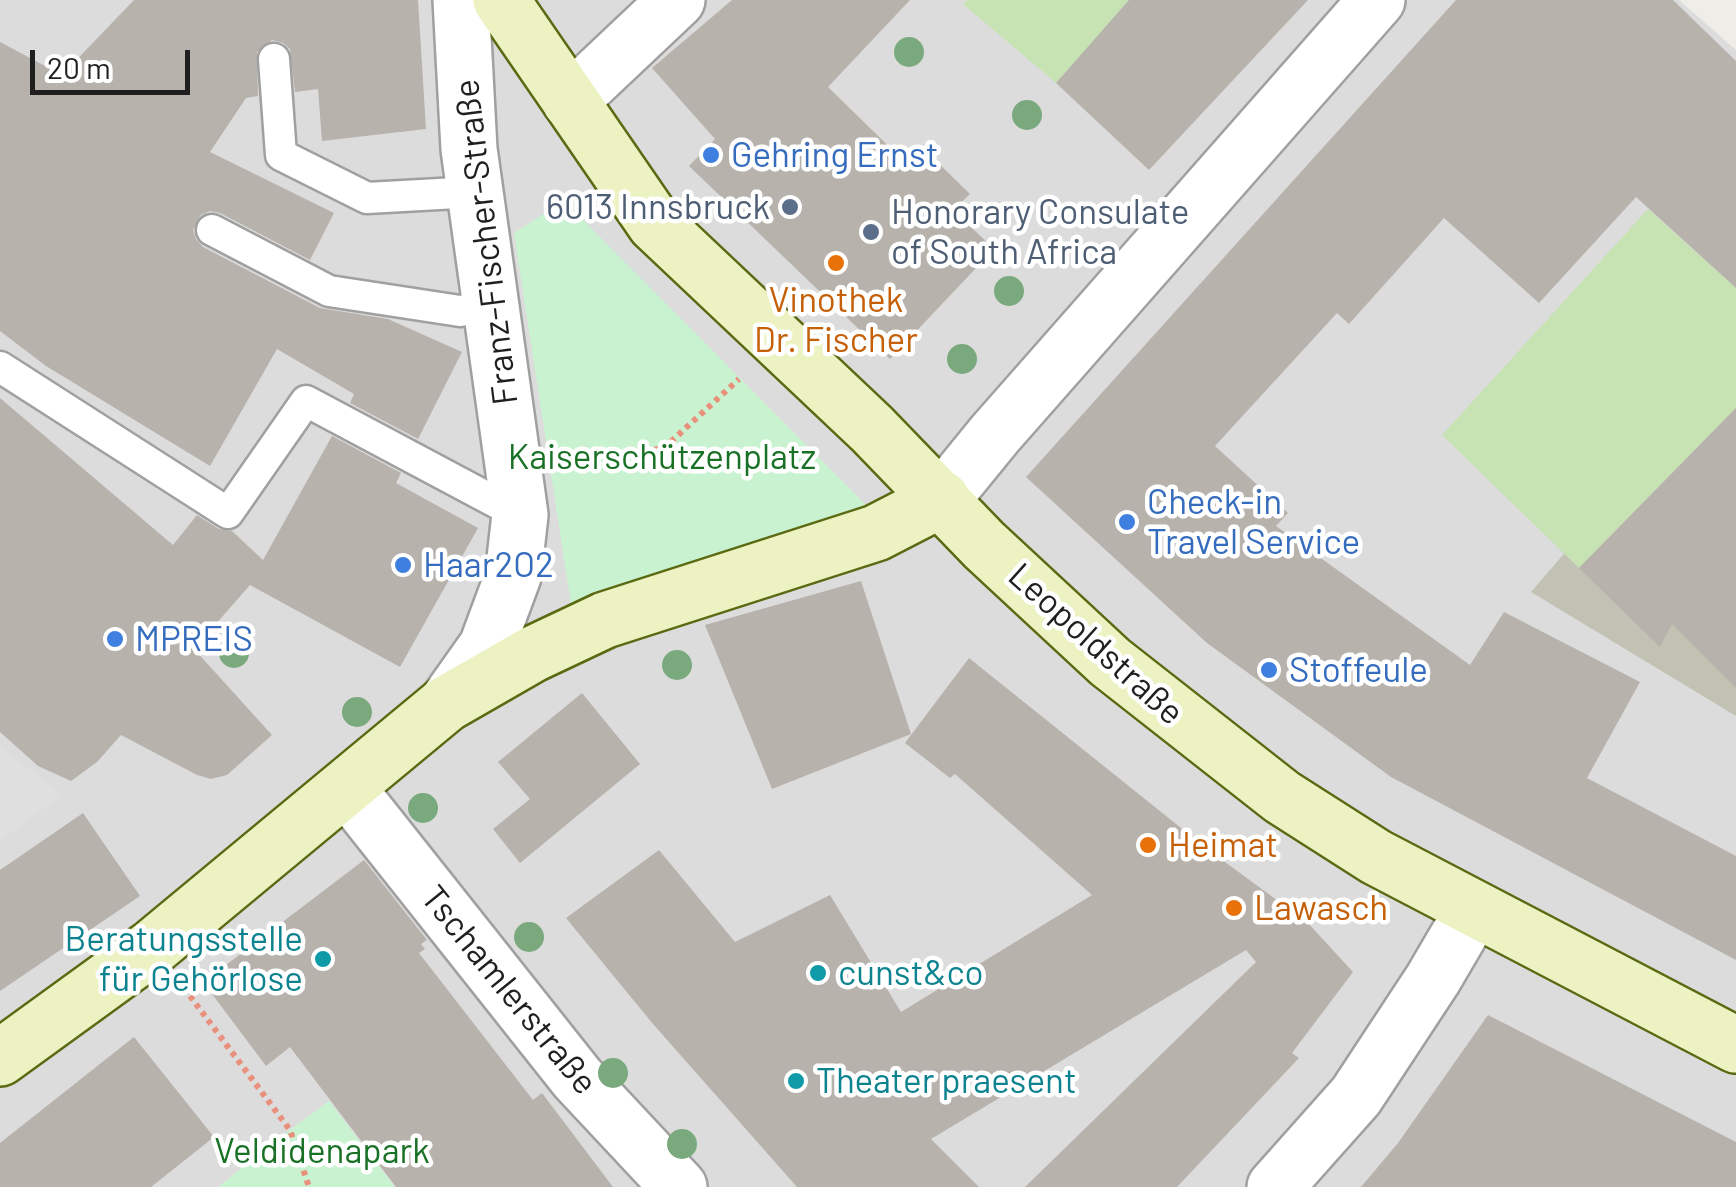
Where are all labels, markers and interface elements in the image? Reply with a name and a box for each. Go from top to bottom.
scale bar [35,30,195,92]
text: 20 m [47,49,111,85]
street label: Franz-Fischer-Straße [445,77,527,407]
place label: Gehring Ernst [731,134,939,176]
marker: Gehring Ernst [700,144,722,166]
place label: 6013 Innsbruck [546,186,770,228]
place label: Honorary Consulate of South Africa [891,191,1189,273]
marker: 6013 Innsbruck [779,196,801,218]
marker: Honorary Consulate of South Africa [860,221,882,243]
marker: Vinothek Dr. Fischer [825,252,847,274]
place label: Vinothek Dr. Fischer [754,279,918,361]
park label: Kaiserschützenplatz [508,436,816,478]
place label: Check-in Travel Service [1147,481,1360,563]
marker: Check-in Travel Service [1116,511,1138,533]
place label: Haar2O2 [423,544,554,586]
marker: Haar2O2 [392,554,414,576]
street label: Leopoldstraße [1000,554,1192,734]
place label: MPREIS [135,618,253,660]
marker: MPREIS [104,628,126,650]
place label: Stoffeule [1289,649,1428,691]
marker: Stoffeule [1258,659,1280,681]
place label: Heimat [1168,824,1278,866]
marker: Heimat [1137,834,1159,856]
street label: Tschamlerstraße [412,877,606,1103]
place label: Lawasch [1254,887,1388,929]
marker: Lawasch [1223,897,1245,919]
place label: Beratungsstelle für Gehörlose [64,918,303,1000]
marker: Beratungsstelle für Gehörlose [312,948,334,970]
place label: cunst&co [838,952,984,994]
marker: cunst&co [807,962,829,984]
place label: Theater praesent [816,1060,1077,1102]
marker: Theater praesent [785,1070,807,1092]
park label: Veldidenapark [214,1130,430,1172]

